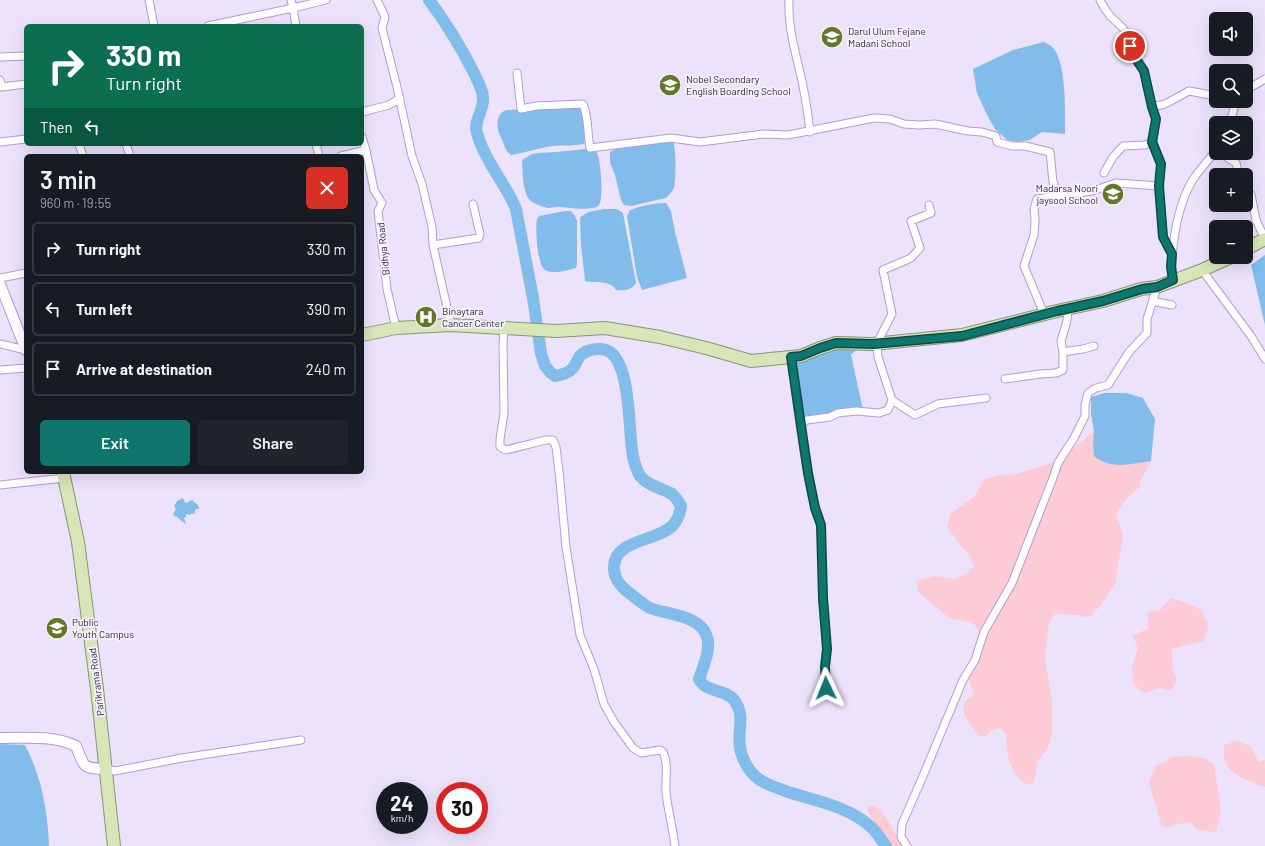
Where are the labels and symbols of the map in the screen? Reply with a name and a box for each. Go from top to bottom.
school or university icon: Darul Ulum Fejane Madani School [819,24,845,50]
place label: Darul Ulum Fejane Madani School [848,25,926,49]
pin [1113,29,1147,63]
school or university icon: Nobel Secondary English Boarding School [657,72,683,98]
place label: Nobel Secondary English Boarding School [686,73,791,97]
school or university icon: Madarsa Noori jaysool School [1100,181,1126,207]
place label: Madarsa Noori jaysool School [1036,182,1098,206]
street label: Bidhya Road [374,222,392,276]
hospital icon: Binaytara Cancer Center [413,304,439,330]
place label: Binaytara Cancer Center [442,305,504,329]
school or university icon: Public Youth Campus [44,615,70,641]
place label: Public Youth Campus [72,616,134,640]
street label: Parikrama Road [86,647,106,717]
position arrow [805,667,847,709]
speed limit sign: 30 [436,782,488,834]

